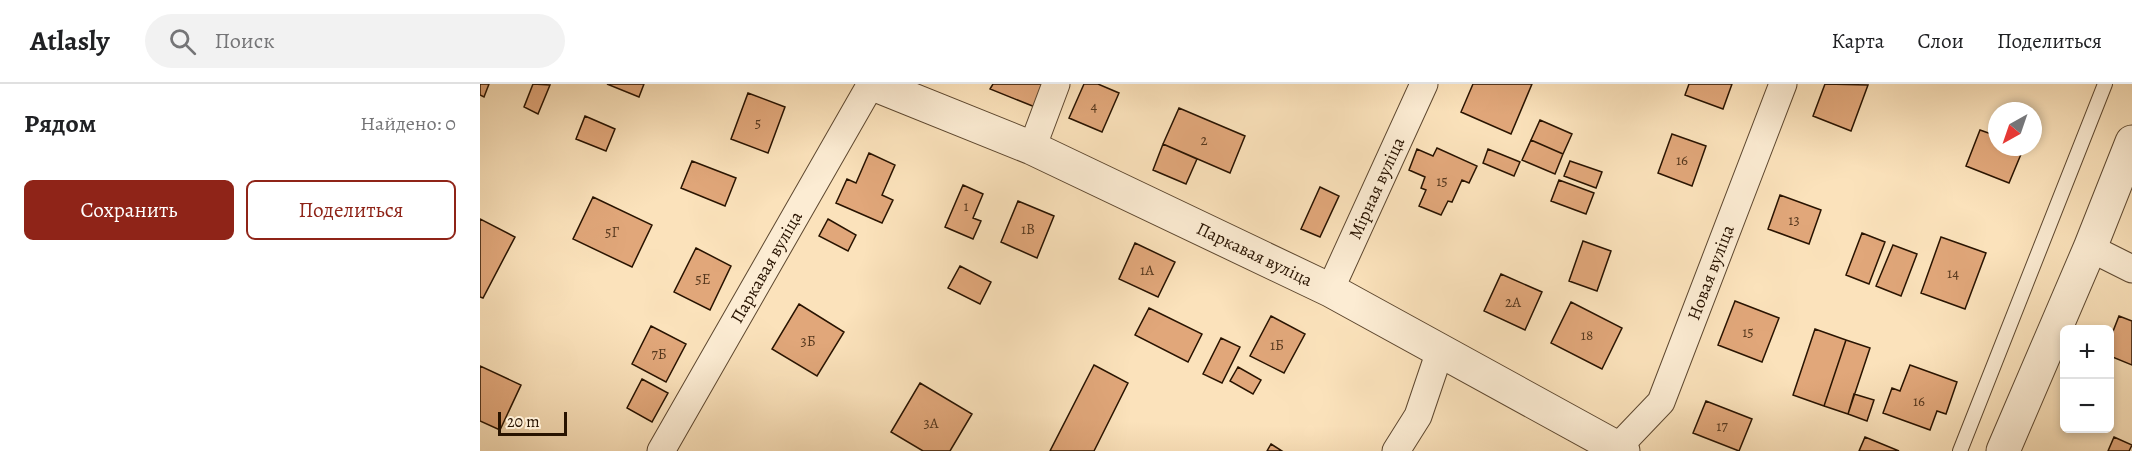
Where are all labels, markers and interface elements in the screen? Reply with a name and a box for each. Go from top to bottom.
search box [145,14,565,68]
text: Atlasly [30,22,109,60]
icon: search [166,25,199,58]
text: Поиск [214,26,275,56]
text: Карта [1831,27,1884,55]
text: Слои [1917,27,1964,55]
text: Поделиться [1997,27,2102,55]
house number: 4 [1091,96,1098,116]
north arrow [1988,102,2042,156]
text: Рядом [24,106,96,141]
text: Найдено: 0 [360,110,456,137]
house number: 5 [755,113,761,133]
house number: 2 [1200,130,1208,150]
street label: Мірная вуліца [1343,133,1410,243]
house number: 16 [1676,150,1688,170]
house number: 15 [1436,171,1448,191]
button: Сохранить [24,180,234,240]
button: Поделиться [246,180,456,240]
house number: 1 [963,196,969,216]
street label: Паркавая вуліца [725,206,808,328]
house number: 13 [1788,210,1800,230]
street label: Паркавая вуліца [1193,216,1317,292]
house number: 1В [1021,219,1035,239]
street label: Новая вуліца [1681,221,1740,324]
house number: 5Г [605,222,620,242]
house number: 1А [1140,260,1154,280]
house number: 14 [1947,263,1959,283]
house number: 5Е [695,269,711,289]
house number: 2А [1505,292,1521,312]
house number: 15 [1742,322,1754,342]
house number: 18 [1581,325,1593,345]
map controls [2060,325,2114,433]
button: + [2060,325,2114,379]
house number: 3Б [800,331,816,351]
house number: 1Б [1270,335,1284,355]
house number: 7Б [651,344,667,364]
button: − [2060,379,2114,433]
house number: 16 [1913,391,1925,411]
scale bar [498,409,567,436]
text: 20 m [507,411,540,433]
house number: 3А [923,413,939,433]
house number: 17 [1716,416,1728,436]

